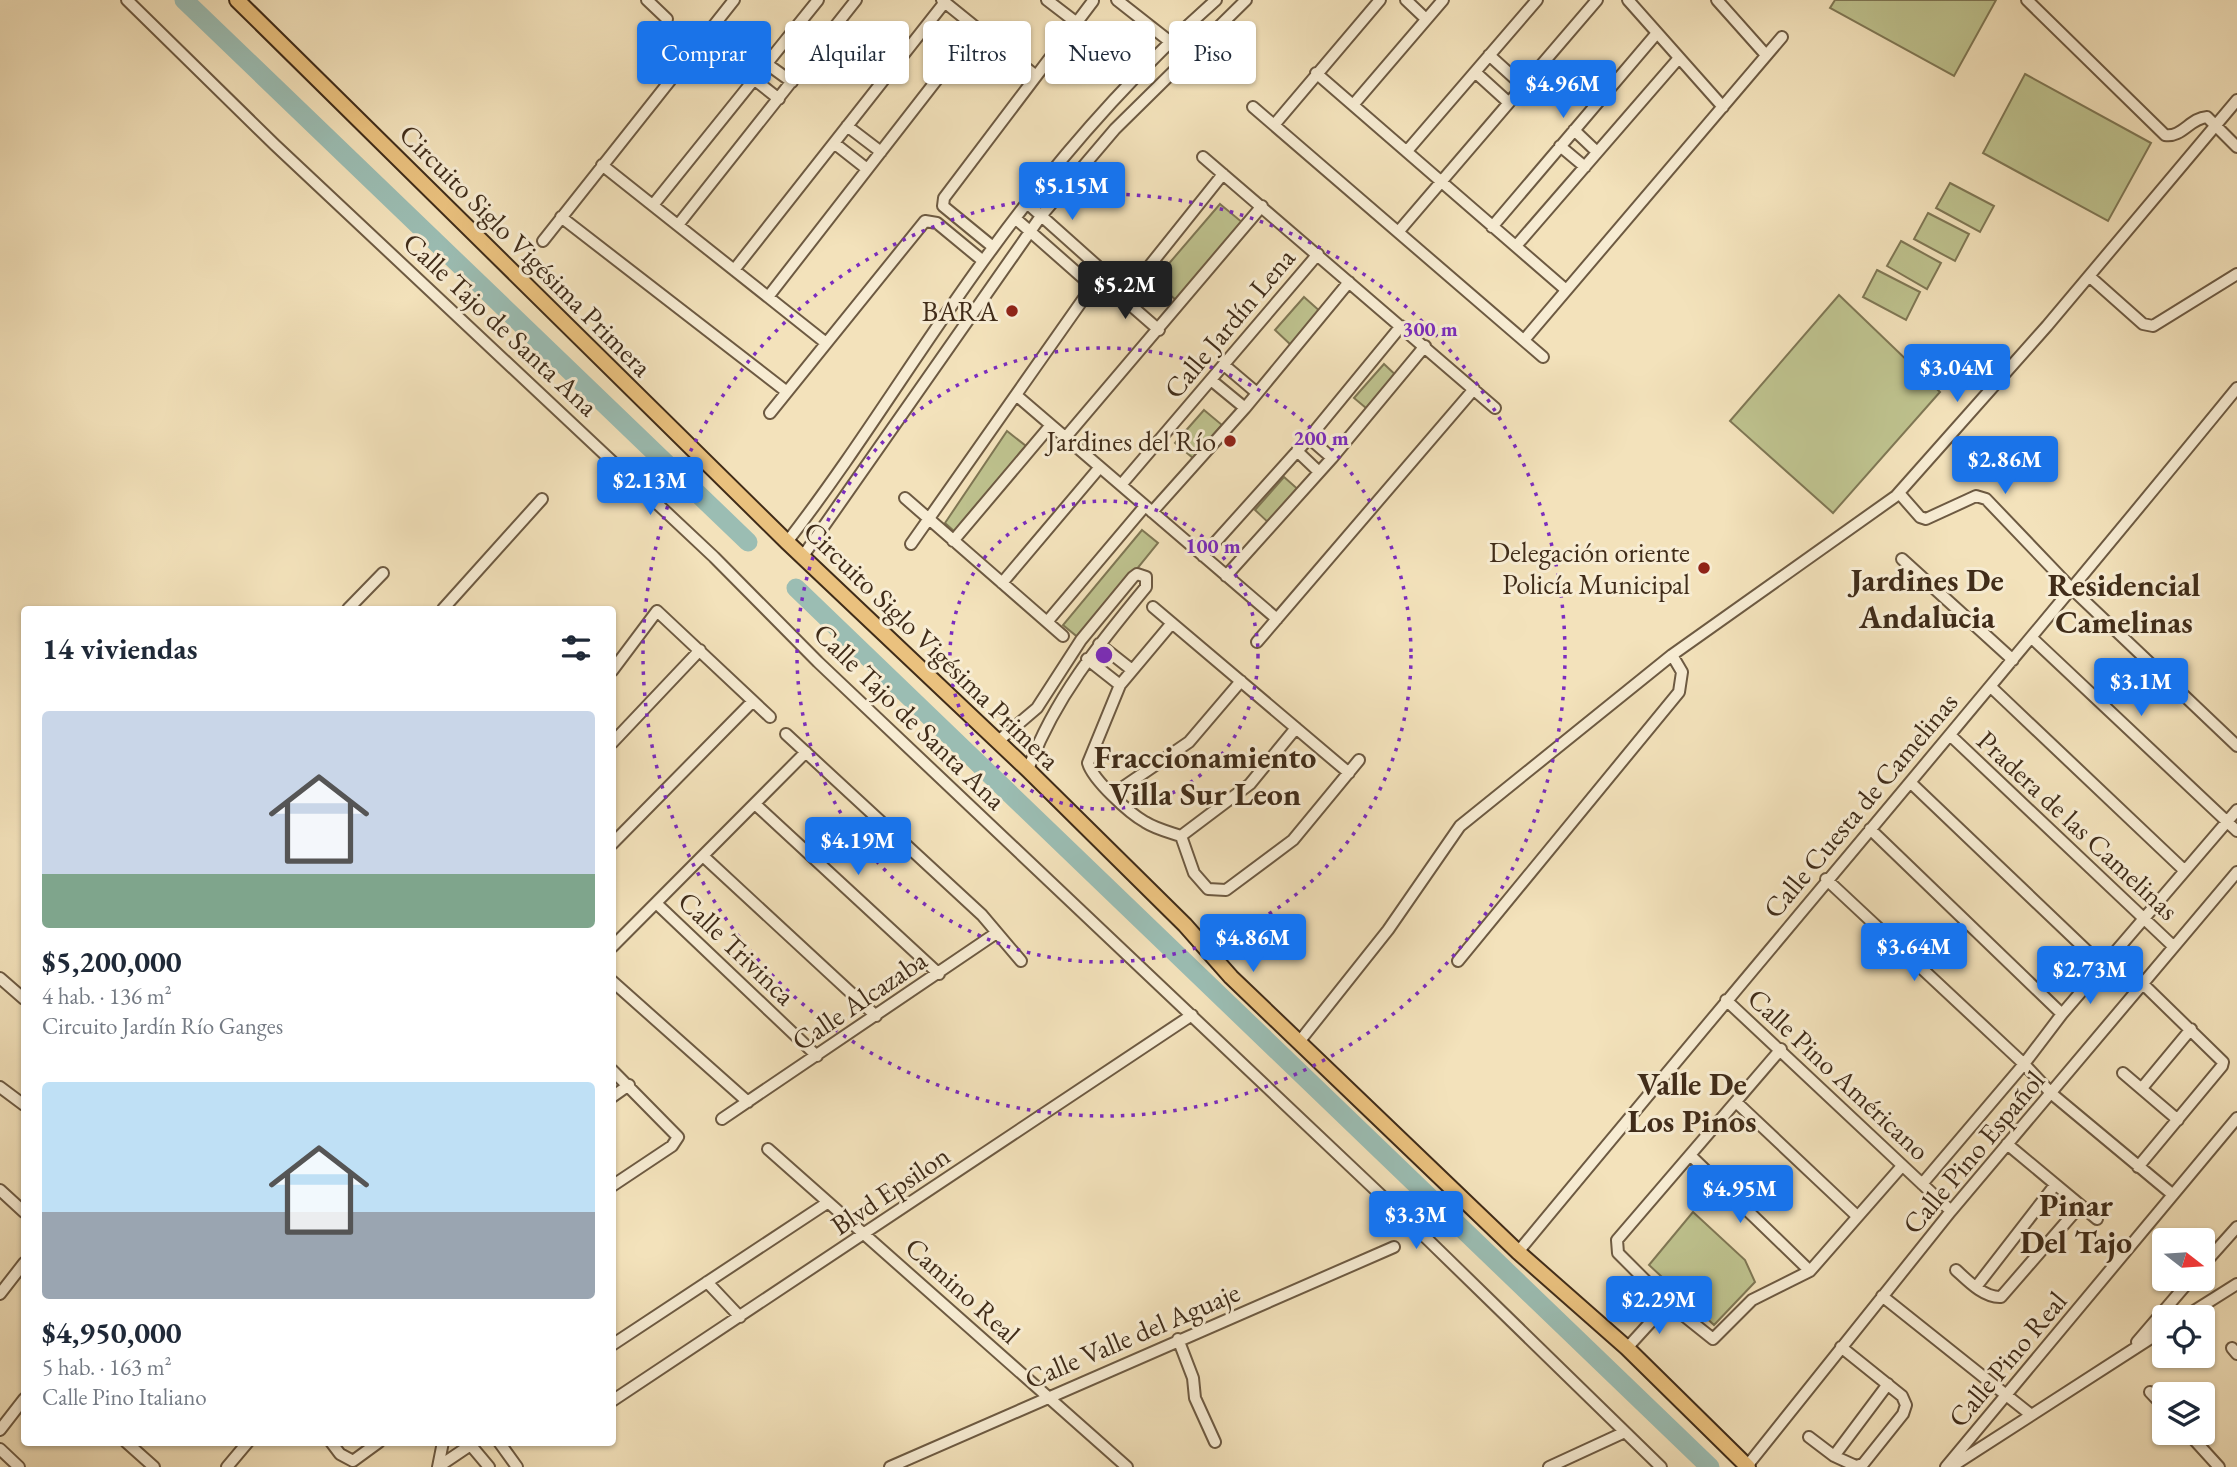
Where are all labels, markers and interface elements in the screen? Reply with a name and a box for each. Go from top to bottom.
chip: Comprar [637,21,771,84]
chip: Alquilar [785,21,909,84]
chip: Filtros [923,21,1031,84]
chip: Nuevo [1045,21,1155,84]
chip: Piso [1169,21,1256,84]
pin: $4.96M [1506,60,1620,120]
text: $4.96M [1526,68,1600,98]
street label: Circuito Siglo Vigésima Primera [392,116,661,385]
pin: $5.15M [1015,162,1129,222]
text: $5.15M [1035,170,1109,200]
street label: Calle Tajo de Santa Ana [396,224,607,424]
street label: Calle Jardín Lena [1156,240,1303,406]
pin: $5.2M [1076,262,1174,321]
text: $5.2M [1094,269,1156,299]
place label: BARA [922,293,999,329]
marker: BARA [1004,303,1020,319]
text: 300 m [1402,315,1458,342]
pin: $3.04M [1900,344,2014,404]
text: $3.04M [1920,352,1994,382]
place label: Jardines del Río [1044,423,1216,459]
text: 200 m [1293,424,1349,451]
marker: Jardines del Río [1222,433,1238,449]
pin: $2.86M [1948,436,2062,496]
text: $2.86M [1968,444,2042,474]
pin: $2.13M [593,458,707,517]
text: $2.13M [613,465,687,495]
street label: Circuito Siglo Vigésima Primera [796,513,1069,778]
text: 100 m [1185,532,1241,559]
place label: Delegación oriente Policía Municipal [1489,534,1690,602]
district label: Jardines De Andalucia [1847,559,2004,638]
marker: Delegación oriente Policía Municipal [1696,560,1712,576]
district label: Residencial Camelinas [2048,564,2200,643]
street label: Calle Tajo de Santa Ana [806,615,1014,818]
text: 14 viviendas [42,629,198,668]
icon: filters [557,629,595,667]
centre of rings [1092,643,1116,667]
pin: $3.1M [2092,658,2190,718]
text: $3.1M [2110,666,2172,696]
street label: Calle Cuesta de Camelinas [1755,685,1965,925]
street label: Pradera de las Camelinas [1970,722,2186,928]
district label: Fraccionamiento Villa Sur Leon [1094,736,1316,815]
icon: home [256,756,382,882]
pin: $4.19M [801,818,915,877]
text: $4.19M [821,825,895,855]
street label: Calle Trivinca [671,883,804,1013]
pin: $4.86M [1196,914,1310,974]
text: $4.86M [1216,922,1290,952]
pin: $3.64M [1857,923,1971,983]
text: $3.64M [1877,931,1951,961]
street label: Calle Alcazaba [784,941,934,1058]
text: $5,200,000 [42,942,182,981]
pin: $2.73M [2033,946,2147,1006]
text: $2.73M [2053,954,2127,984]
street label: Calle Pino Américano [1740,980,1938,1168]
text: 4 hab. · 136 m² [42,981,172,1011]
text: Circuito Jardín Río Ganges [42,1011,283,1041]
district label: Valle De Los Pinos [1627,1063,1757,1142]
street label: Calle Pino Español [1894,1063,2052,1241]
icon: home [256,1127,382,1253]
street label: Blvd Epsilon [824,1137,957,1243]
pin: $4.95M [1683,1166,1797,1225]
text: $4.95M [1703,1173,1777,1203]
district label: Pinar Del Tajo [2020,1184,2132,1263]
pin: $3.3M [1367,1192,1465,1251]
text: $3.3M [1385,1199,1447,1229]
north arrow [2152,1228,2216,1292]
map controls [2152,1228,2215,1445]
street label: Camino Real [898,1229,1028,1351]
street label: Calle Valle del Aguaje [1019,1273,1245,1397]
pin: $2.29M [1602,1276,1716,1336]
text: $2.29M [1622,1284,1696,1314]
street label: Calle Pino Real [1940,1284,2074,1434]
button: locate [2152,1305,2215,1368]
text: $4,950,000 [42,1313,182,1352]
text: 5 hab. · 163 m² [42,1352,172,1382]
text: Calle Pino Italiano [42,1382,207,1412]
button: layers [2152,1382,2215,1445]

